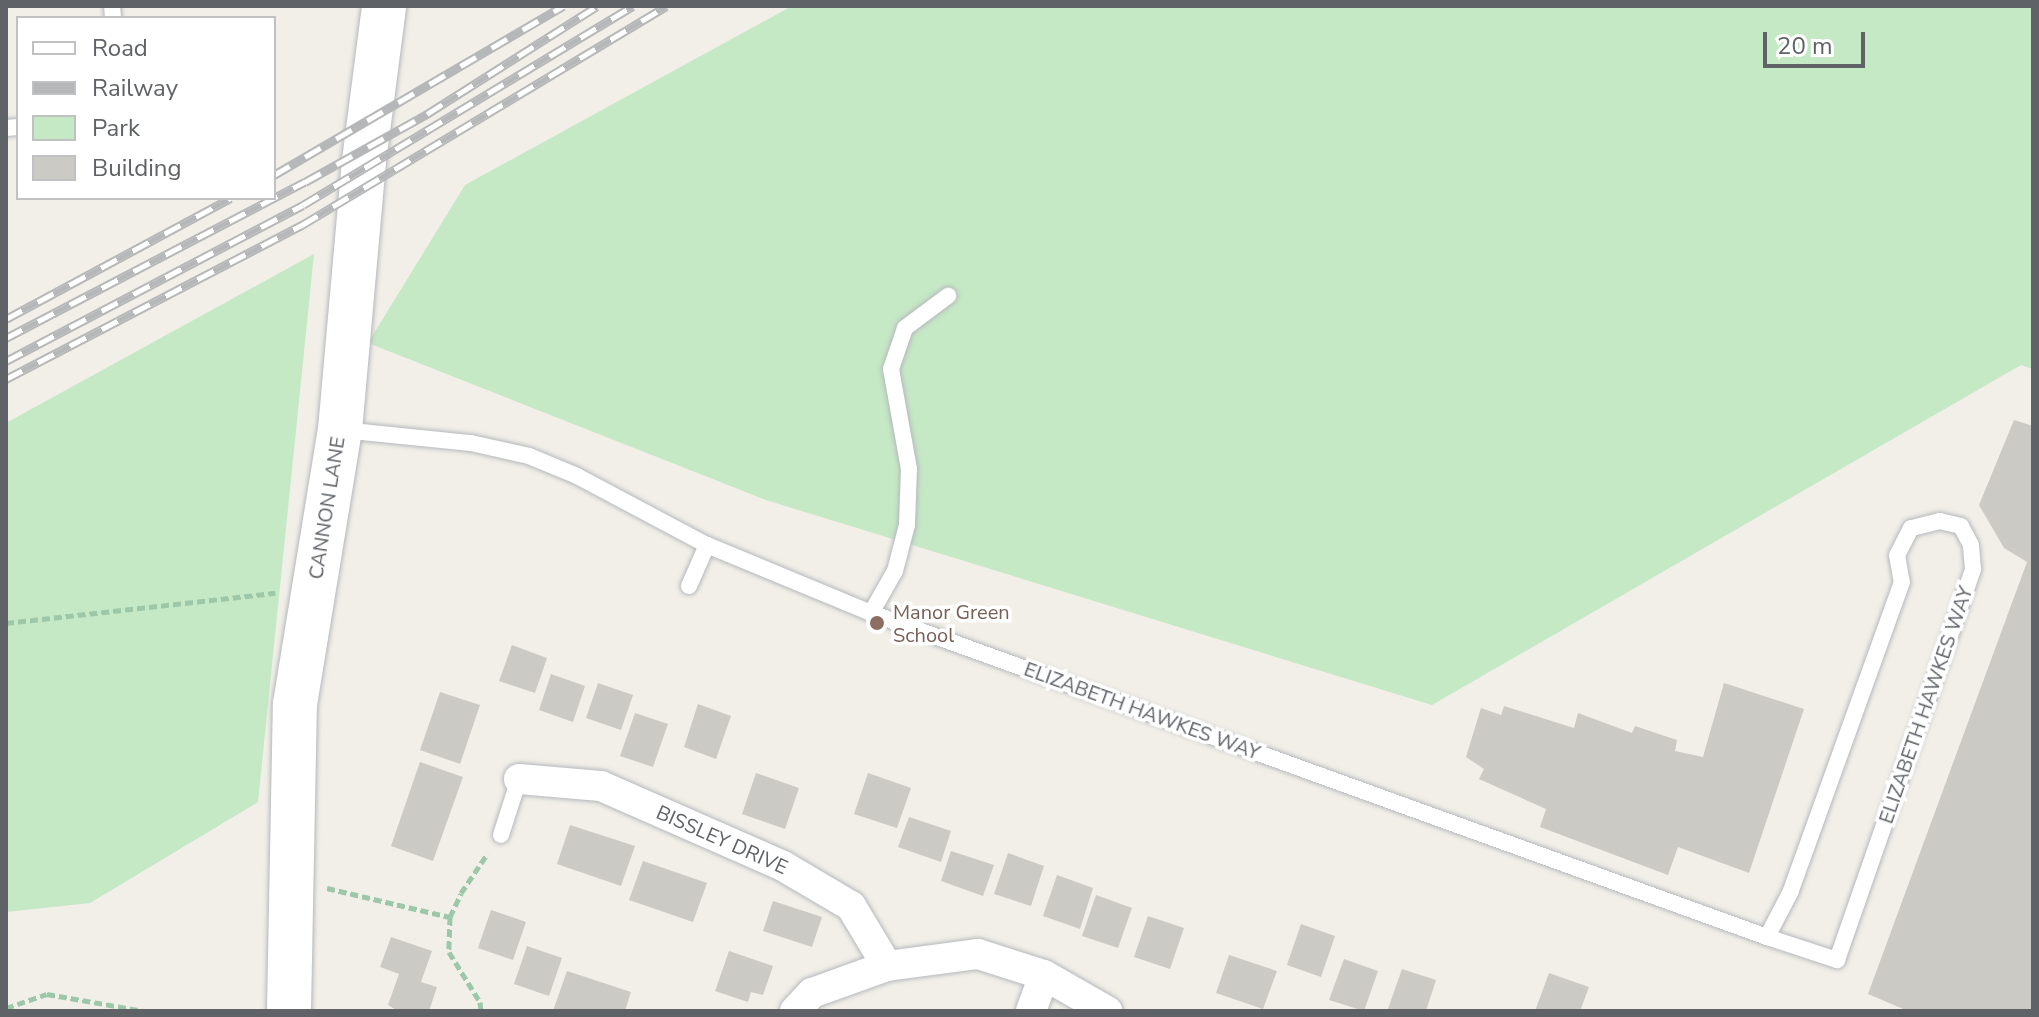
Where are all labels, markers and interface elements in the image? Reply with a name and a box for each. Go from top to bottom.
legend [16,16,276,200]
scale bar [1767,16,1869,66]
text: 20 m [1777,30,1833,62]
text: Road [92,32,148,64]
text: Railway [92,72,178,104]
text: Park [92,112,140,144]
text: Building [92,152,182,184]
street label: CANNON LANE [304,435,350,581]
street label: ELIZABETH HAWKES WAY [1874,583,1978,827]
place label: Manor Green School [893,600,1010,647]
marker: Manor Green School [868,614,886,632]
street label: ELIZABETH HAWKES WAY [1021,657,1263,765]
street label: BISSLEY DRIVE [653,800,791,880]

